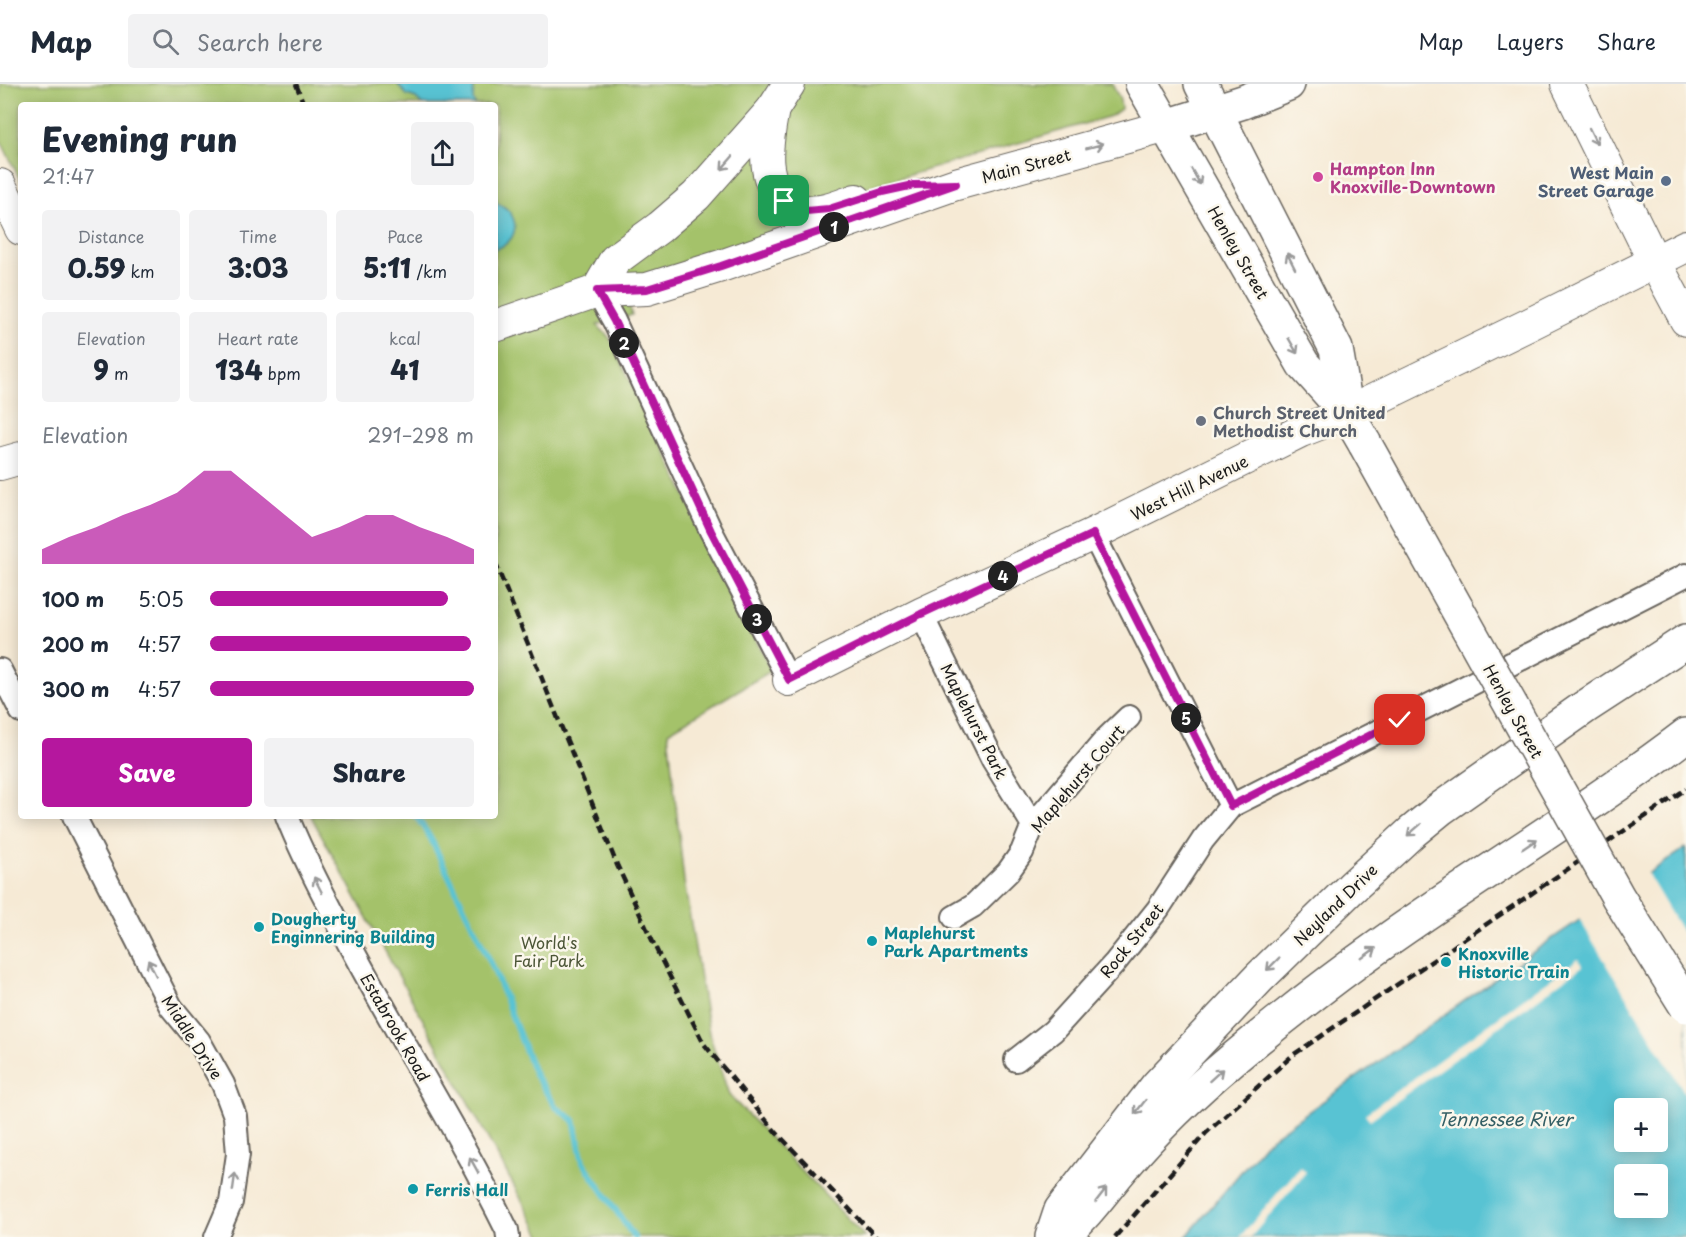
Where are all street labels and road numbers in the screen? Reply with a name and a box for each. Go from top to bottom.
street label: Main Street [979,141,1074,188]
street label: Henley Street [1203,201,1276,304]
street label: West Hill Avenue [1126,448,1252,526]
street label: Maplehurst Park [935,659,1015,783]
street label: Henley Street [1478,660,1550,763]
street label: Maplehurst Court [1024,718,1130,837]
street label: Neyland Drive [1288,858,1382,950]
street label: Rock Street [1093,897,1169,982]
street label: Estabrook Road [355,968,437,1086]
street label: Middle Drive [157,990,229,1084]

